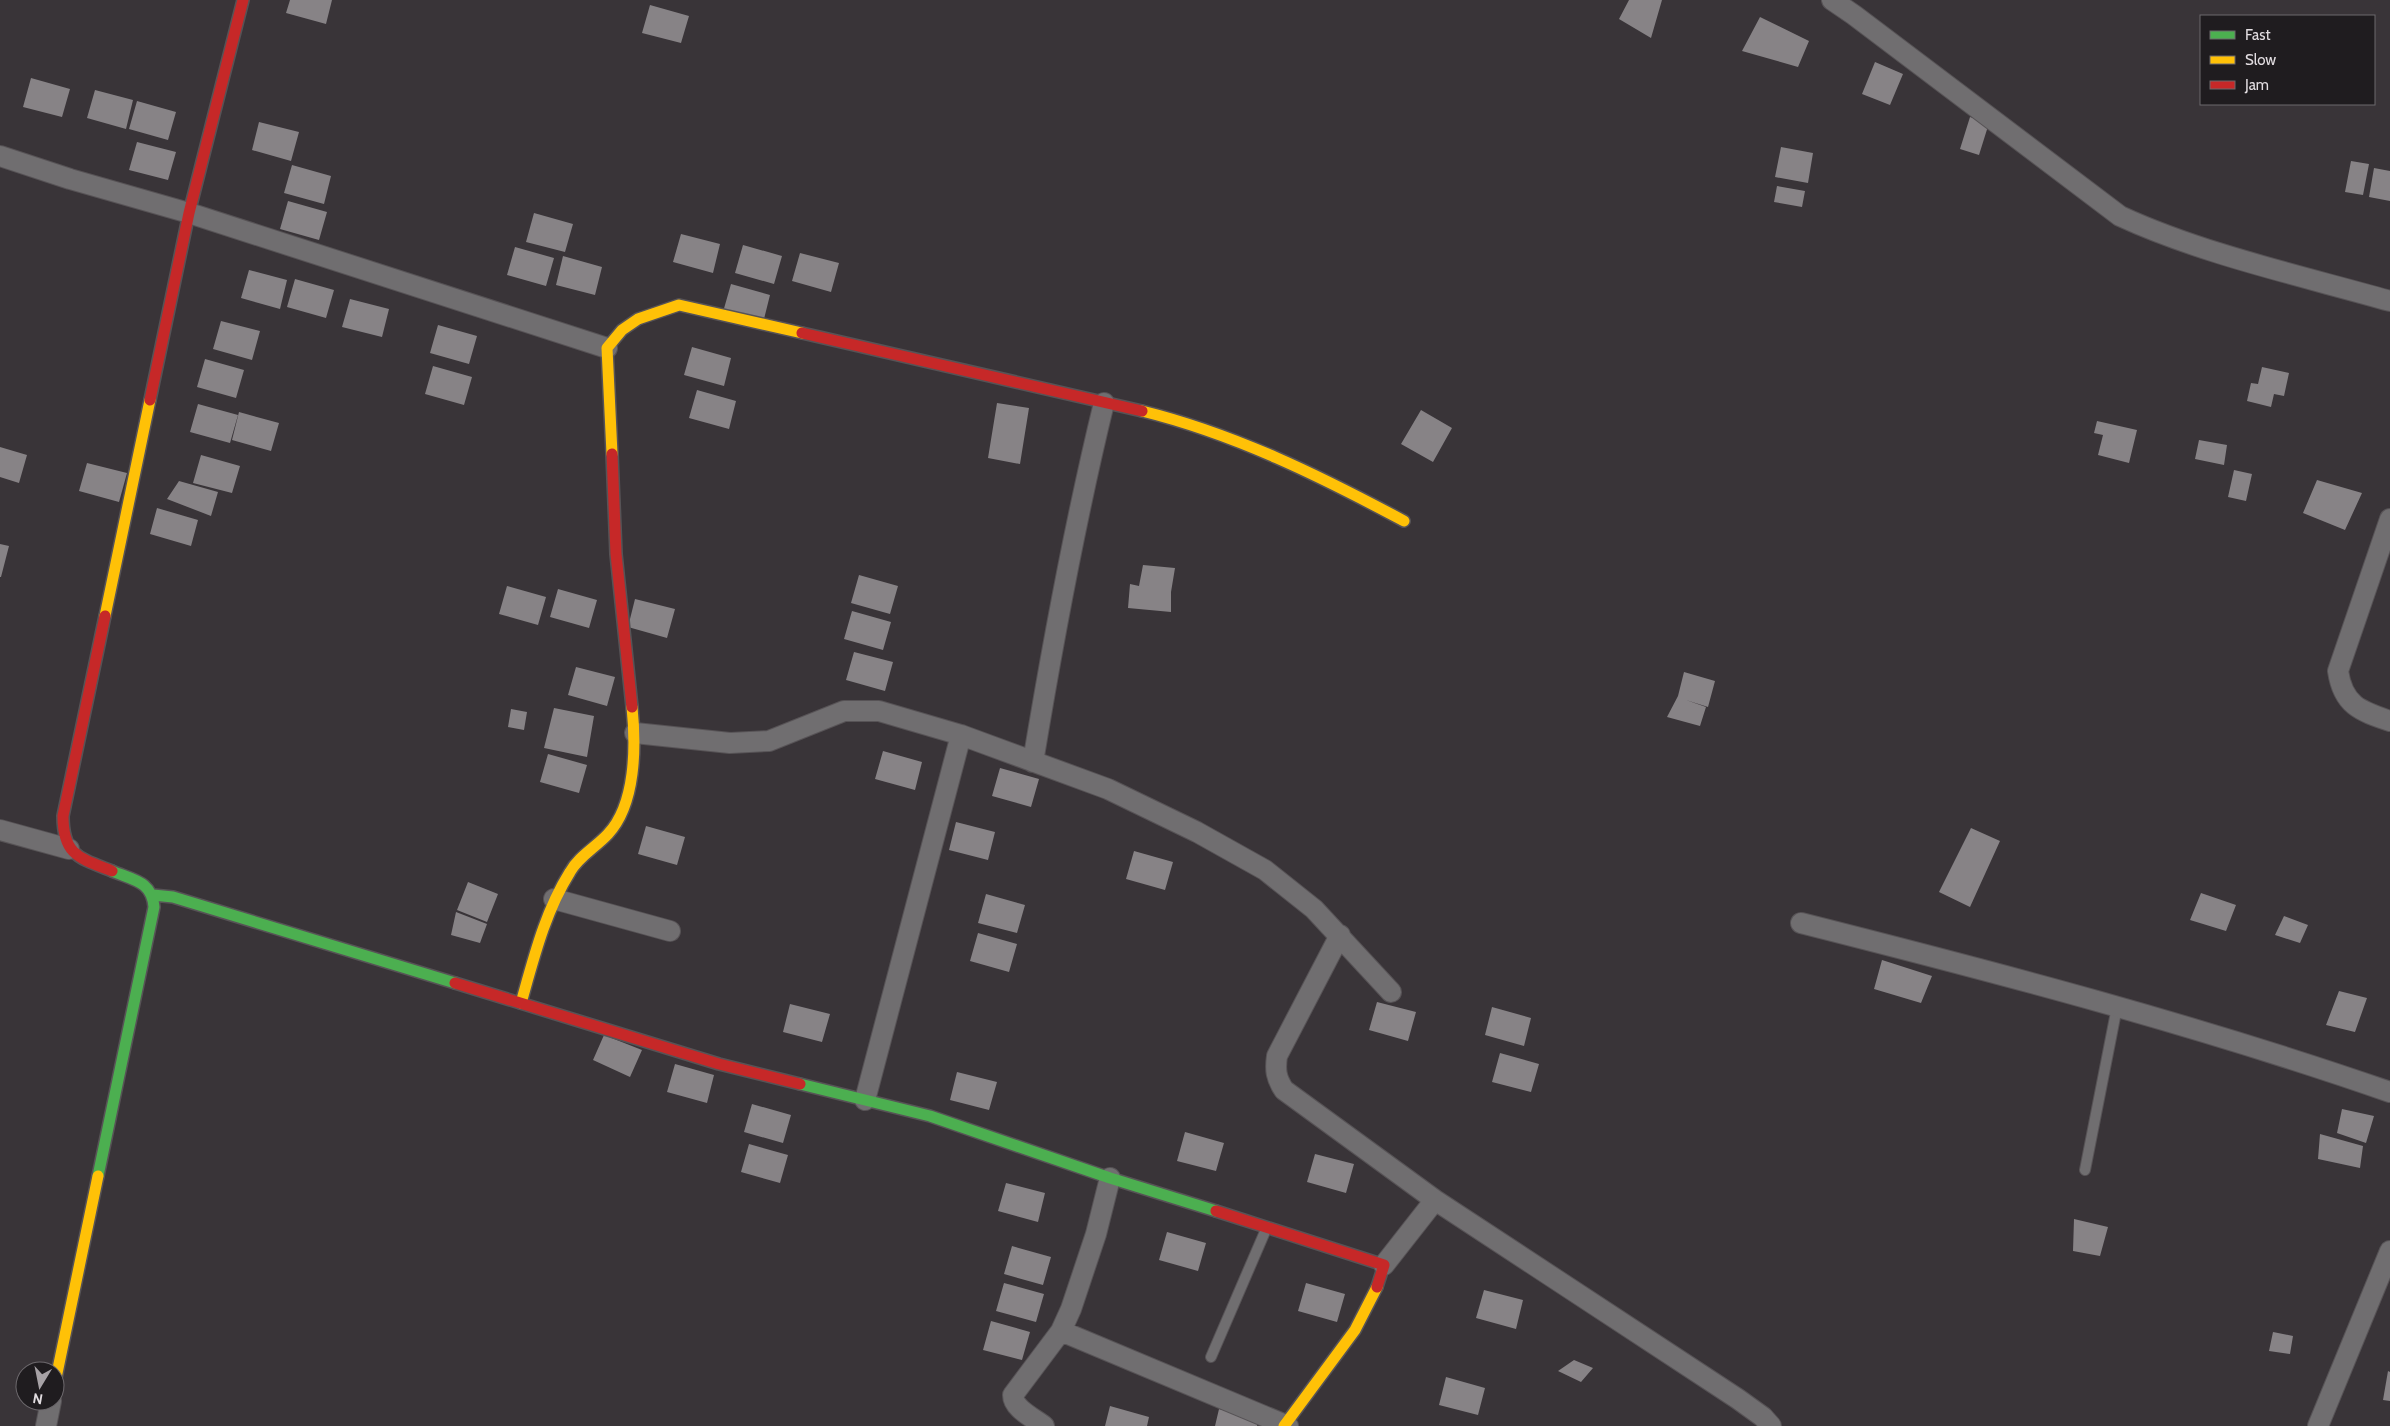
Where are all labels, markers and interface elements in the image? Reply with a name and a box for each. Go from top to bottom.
legend [2200,15,2375,105]
text: Fast [2245,26,2270,44]
text: Slow [2245,51,2276,69]
text: Jam [2244,76,2269,94]
north arrow [15,1361,65,1411]
text: N [31,1389,44,1409]

